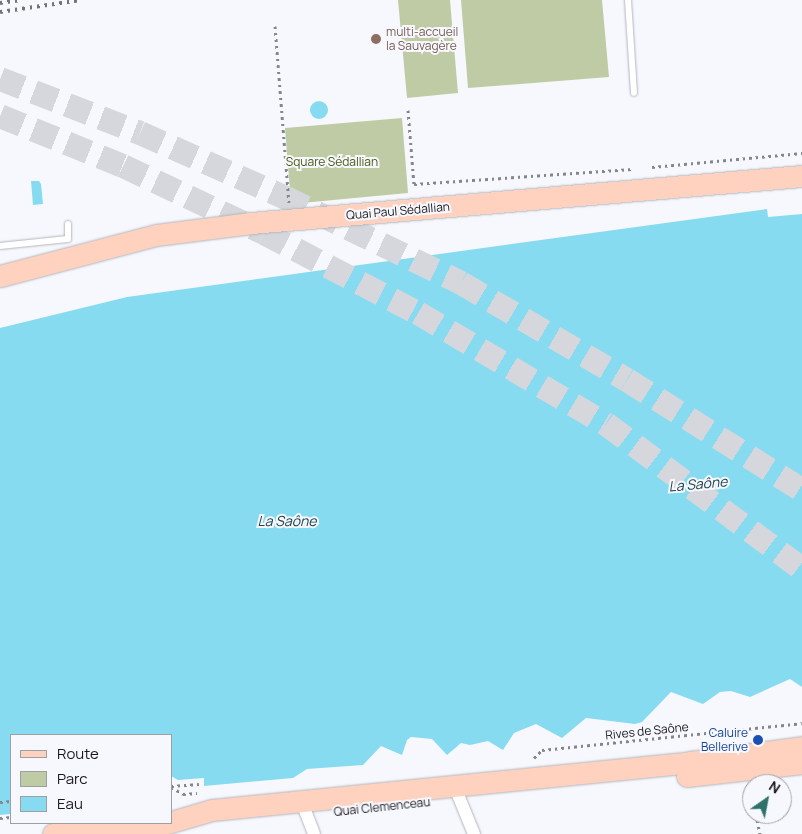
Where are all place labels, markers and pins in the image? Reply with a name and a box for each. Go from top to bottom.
place label: multi-accueil la Sauvagère [386,25,458,53]
marker: multi-accueil la Sauvagère [370,33,382,45]
place label: Caluire Bellerive [701,726,748,754]
marker: Caluire Bellerive [752,734,764,746]

